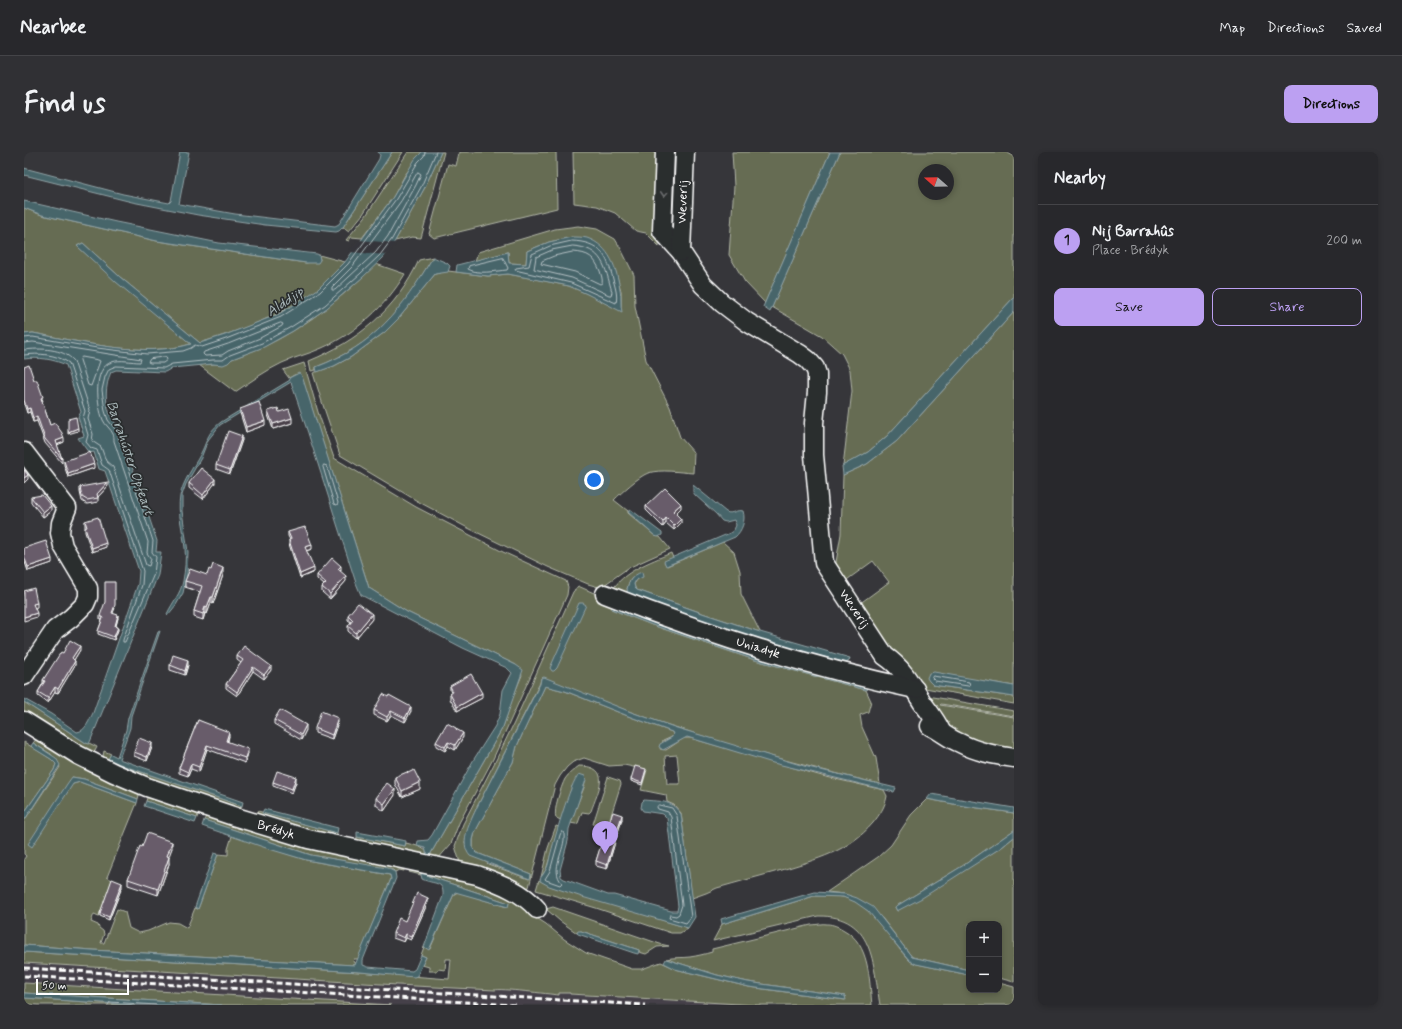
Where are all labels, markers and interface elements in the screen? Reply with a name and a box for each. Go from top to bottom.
text: Nearbee [20,15,86,40]
text: Map [1219,19,1245,37]
text: Directions [1267,19,1325,37]
text: Saved [1347,19,1382,37]
button: Directions [1284,85,1378,123]
text: Find us [24,86,105,123]
north arrow [918,164,954,200]
text: Nearby [1054,167,1106,189]
street label: Weverij [674,180,692,224]
one-way arrow [659,191,668,197]
text: Nij Barrahûs [1092,222,1174,242]
text: 1 [1064,232,1070,249]
text: 200 m [1327,232,1362,249]
text: Place · Brédyk [1092,242,1169,259]
water label: Alddjip [263,283,308,321]
button: Save [1054,288,1204,326]
button: Share [1212,288,1362,326]
water label: Barrahúster Opfeart [102,398,159,519]
your location [584,470,604,490]
street label: Weverij [835,586,873,632]
street label: Uniadyk [734,633,782,663]
street label: Brédyk [255,817,297,844]
pin: 1 [592,821,618,854]
map controls [966,921,1002,993]
button: + [966,921,1002,957]
button: − [966,957,1002,993]
scale bar [36,977,129,996]
text: 50 m [42,979,67,993]

